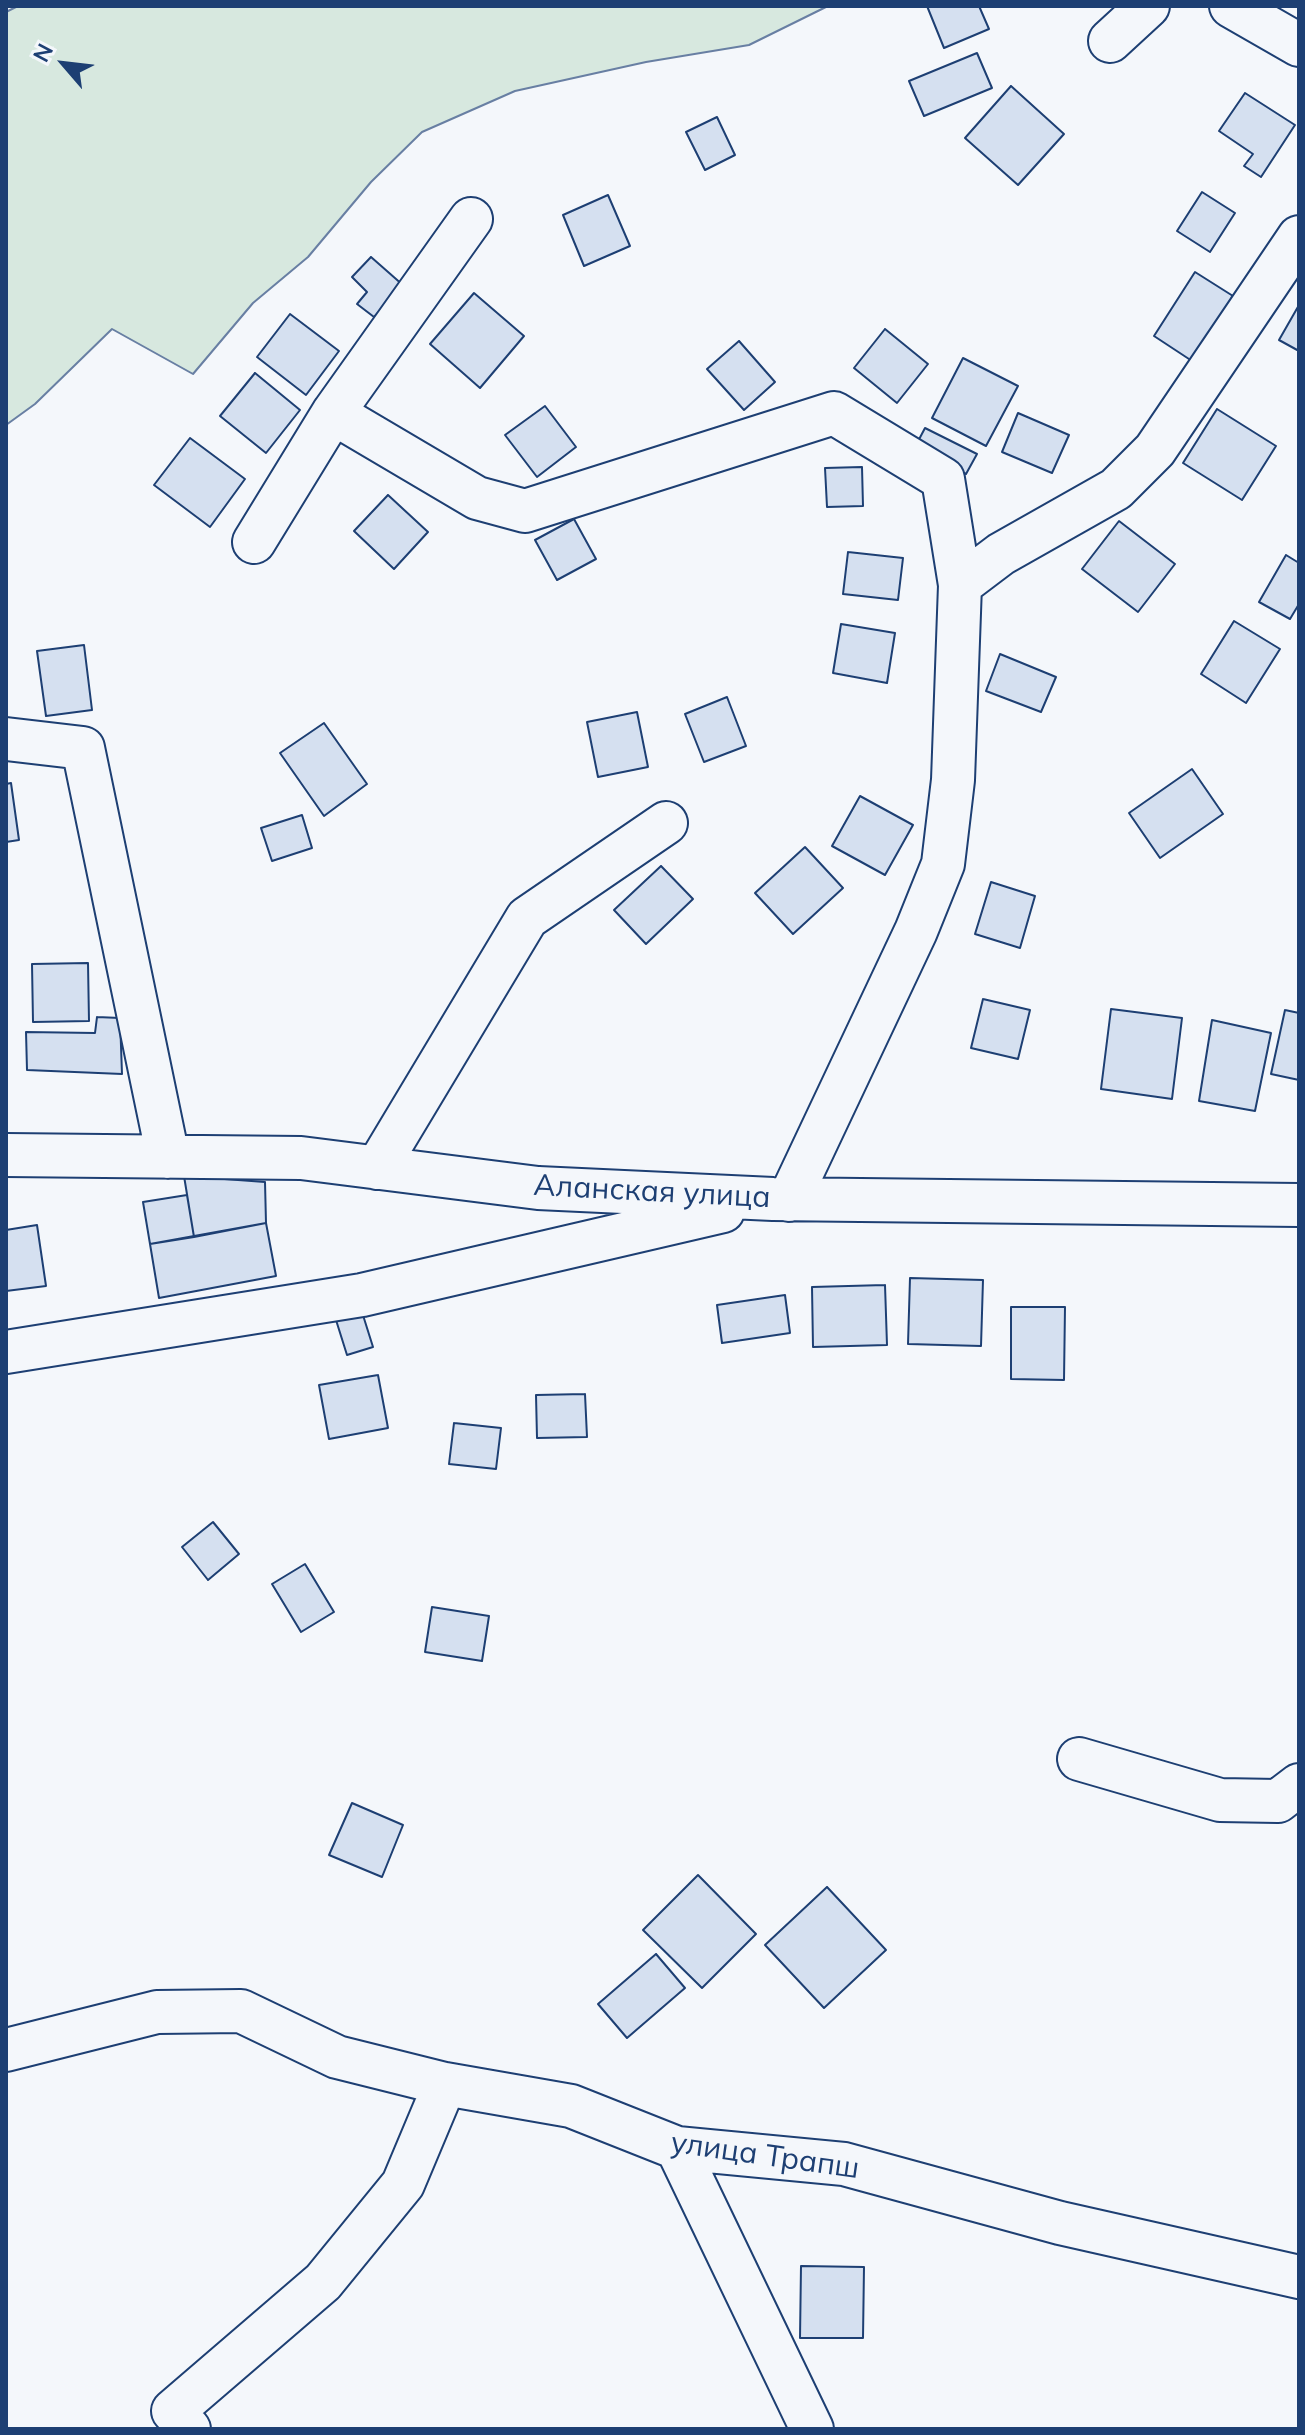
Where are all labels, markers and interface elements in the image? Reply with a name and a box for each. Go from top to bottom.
north arrow [24,24,104,104]
text: N [27,39,59,67]
street label: Аланская улица [533,1168,771,1216]
street label: улица Трапш [668,2125,862,2187]

